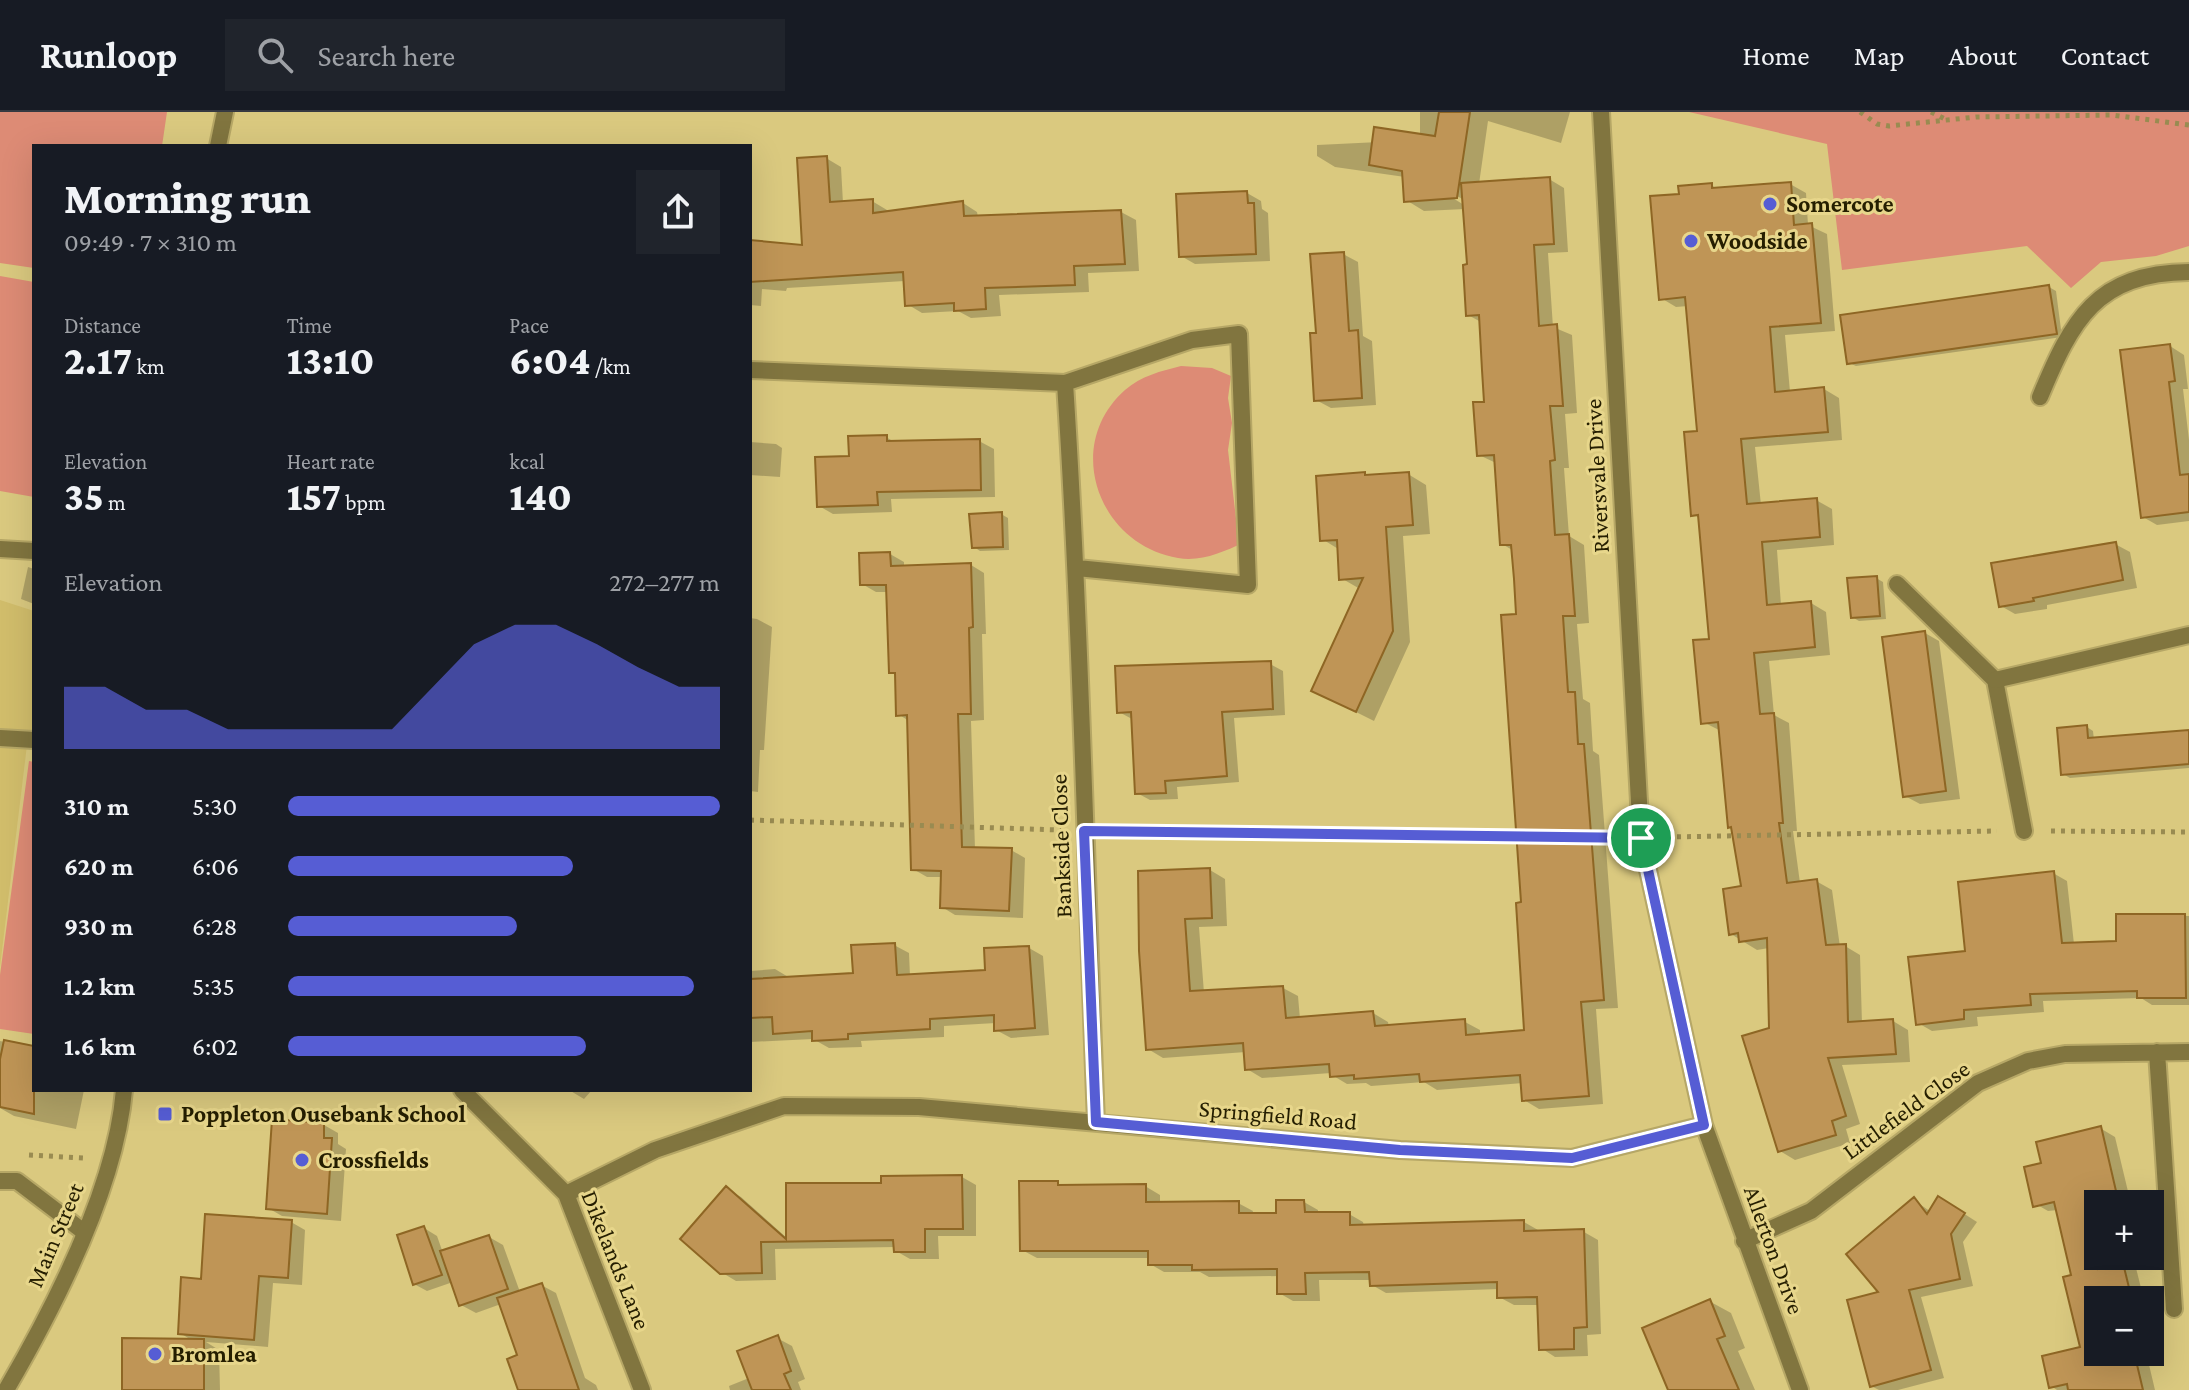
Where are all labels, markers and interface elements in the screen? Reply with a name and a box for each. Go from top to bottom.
search box [225,19,785,91]
icon: search [253,33,297,77]
text: Runloop [40,34,177,76]
text: Search here [317,39,455,72]
text: Home [1743,40,1810,71]
text: Map [1854,40,1905,71]
text: About [1949,40,2017,71]
text: Contact [2061,40,2149,71]
button: share [636,170,720,254]
text: Morning run [64,174,311,222]
place label: Somercote [1786,190,1894,217]
marker: Somercote [1761,195,1779,213]
place label: Woodside [1706,227,1808,254]
text: 09:49 · 7 × 310 m [64,228,237,257]
marker: Woodside [1682,232,1700,250]
text: Distance [64,313,141,338]
text: Time [287,313,332,338]
text: Pace [509,313,549,338]
text: 2.17 [64,338,132,383]
text: 13:10 [287,338,375,383]
text: 6:04 [509,338,591,383]
text: km [132,354,165,379]
text: /km [591,354,631,379]
street label: Riversvale Drive [1579,398,1614,554]
text: Elevation [64,449,147,474]
text: Heart rate [287,449,375,474]
text: kcal [509,449,545,474]
text: 35 [64,474,104,519]
text: 157 [287,474,341,519]
text: 140 [509,474,572,519]
text: m [104,490,126,515]
text: bpm [341,490,386,515]
text: Elevation [64,568,162,597]
text: 272–277 m [609,568,720,597]
street label: Bankside Close [1044,773,1077,919]
text: 310 m [64,792,129,821]
text: 5:30 [192,792,237,821]
pin [1607,804,1675,872]
icon: arrive [1619,816,1663,860]
text: 620 m [64,852,134,881]
text: 6:06 [192,852,239,881]
text: 930 m [64,912,133,941]
text: 6:28 [192,912,238,941]
text: 1.2 km [64,972,135,1001]
text: 5:35 [192,972,235,1001]
text: 1.6 km [64,1032,136,1061]
text: 6:02 [192,1032,238,1061]
street label: Littlefield Close [1837,1055,1974,1165]
street label: Springfield Road [1198,1094,1359,1135]
place label: Poppleton Ousebank School [181,1100,466,1127]
marker: Poppleton Ousebank School [156,1105,174,1123]
place label: Crossfields [318,1146,429,1173]
marker: Crossfields [293,1151,311,1169]
street label: Main Street [20,1178,89,1291]
street label: Allerton Drive [1739,1182,1810,1318]
street label: Dikelands Lane [576,1186,657,1333]
map controls [2084,1190,2164,1366]
button: + [2084,1190,2164,1270]
button: − [2084,1286,2164,1366]
place label: Bromlea [171,1340,257,1367]
marker: Bromlea [146,1345,164,1363]

